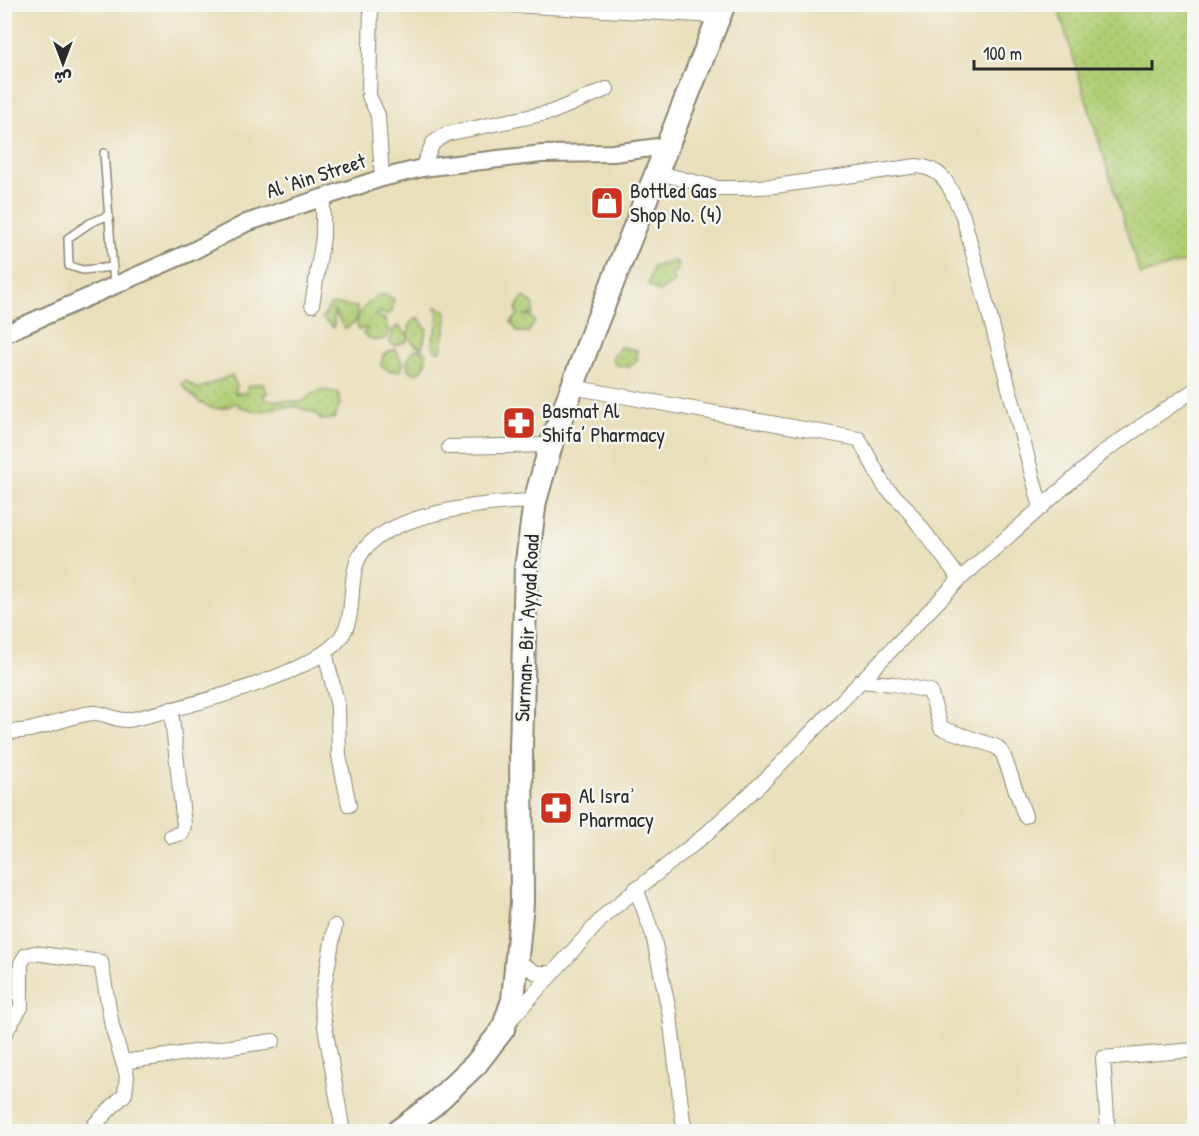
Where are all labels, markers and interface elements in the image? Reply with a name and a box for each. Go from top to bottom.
north arrow [33,33,93,93]
scale bar [974,33,1152,71]
text: 100 m [983,41,1022,66]
text: ش [54,67,72,89]
street label: Al ‘Ain Street [262,146,370,205]
place label: Bottled Gas Shop No. (4) [630,176,722,229]
shop icon: Bottled Gas Shop No. (4) [589,185,625,221]
place label: Basmat Al Shifa’ Pharmacy [542,396,665,449]
pharmacy icon: Basmat Al Shifa’ Pharmacy [501,405,537,441]
street label: Surman- Bir ‘Ayyad Road [507,534,546,722]
place label: Al Israʾ Pharmacy [579,781,654,834]
pharmacy icon: Al Israʾ Pharmacy [538,790,574,826]

